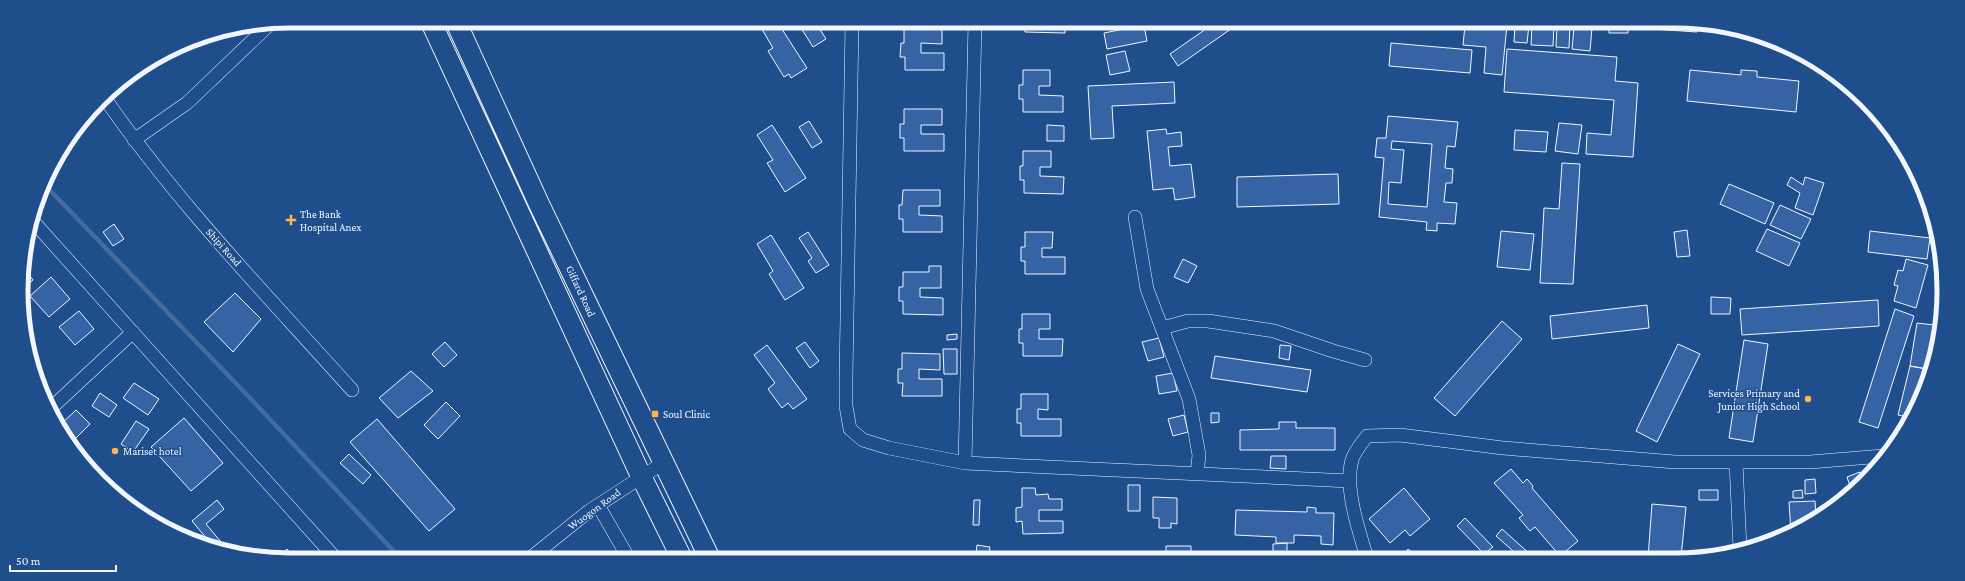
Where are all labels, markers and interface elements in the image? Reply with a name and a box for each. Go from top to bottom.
place label: The Bank Hospital Anex [300,208,361,234]
marker: The Bank Hospital Anex [285,214,297,226]
street label: Shipi Road [203,226,244,269]
street label: Giffard Road [564,263,598,319]
place label: Services Primary and Junior High School [1708,387,1800,413]
marker: Services Primary and Junior High School [1803,394,1813,404]
place label: Soul Clinic [663,408,710,420]
marker: Soul Clinic [650,409,660,419]
place label: Mariset hotel [123,445,182,457]
marker: Mariset hotel [110,446,120,456]
street label: Wuogon Road [565,486,623,533]
scale bar [10,547,116,573]
text: 50 m [16,554,41,568]

